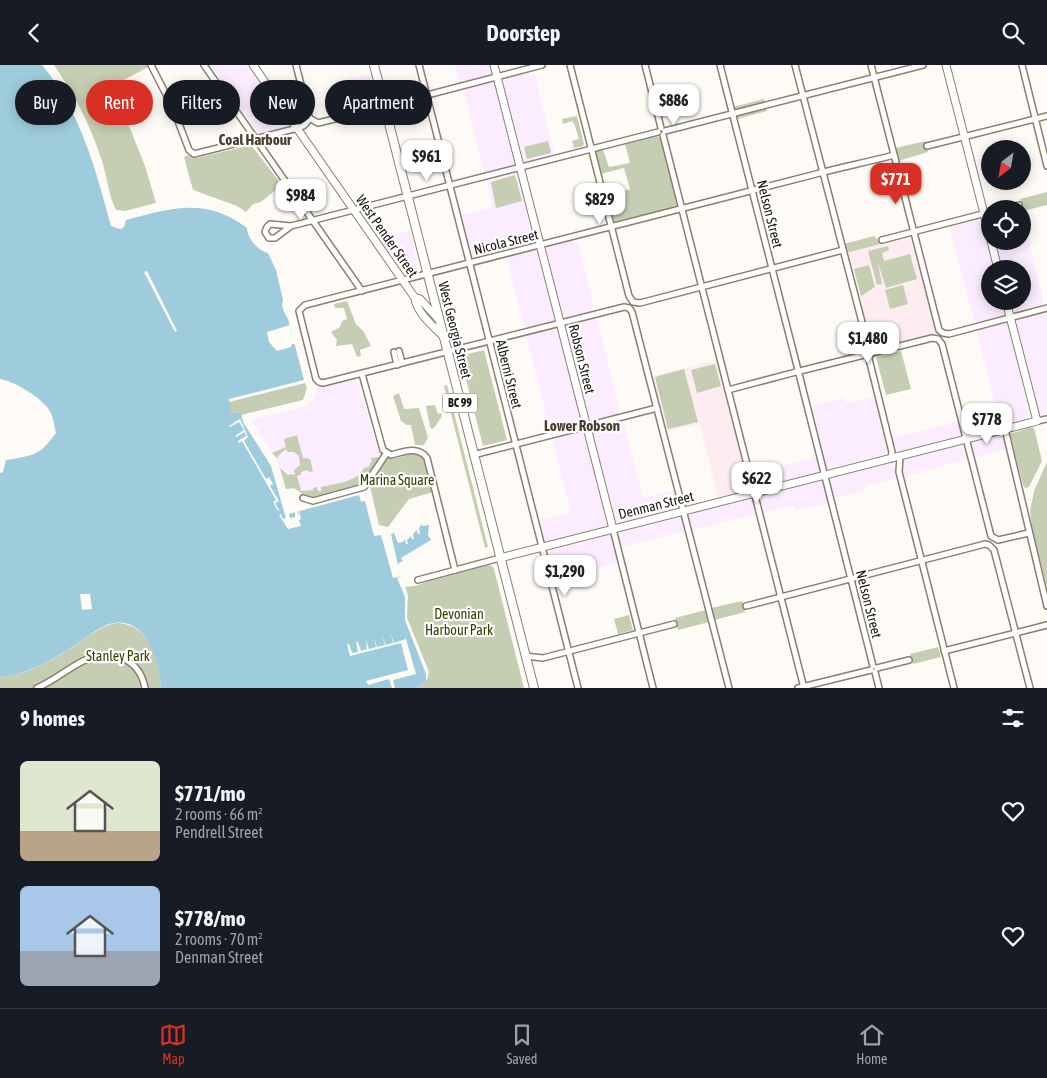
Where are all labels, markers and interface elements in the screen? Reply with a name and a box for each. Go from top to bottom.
icon: back [20,19,48,47]
icon: search [999,19,1027,47]
text: Doorstep [487,20,560,46]
chip: Buy [15,80,76,125]
chip: Rent [86,80,153,125]
chip: Filters [163,80,240,125]
chip: New [250,80,315,125]
chip: Apartment [325,80,432,125]
pin: $886 [644,83,704,126]
text: $886 [659,91,689,109]
district label: Coal Harbour [219,131,292,148]
pin: $961 [397,139,457,182]
north arrow [981,140,1031,190]
map controls [981,140,1031,310]
text: $961 [412,147,442,165]
pin: $771 [866,163,926,205]
text: $771 [881,170,911,188]
street label: Nelson Street [754,178,786,250]
pin: $984 [271,179,331,221]
pin: $829 [570,183,630,225]
text: $984 [286,186,316,204]
text: $829 [585,190,615,208]
street label: West Pender Street [353,192,421,280]
button: locate [981,200,1031,250]
street label: Nicola Street [472,226,540,258]
button: layers [981,260,1031,310]
street label: West Georgia Street [435,280,475,380]
pin: $1,480 [827,321,909,364]
street label: Robson Street [566,323,598,395]
text: $1,480 [848,329,888,347]
street label: Alberni Street [493,338,525,410]
road number: BC 99 [442,393,478,413]
pin: $778 [957,403,1017,445]
text: $778 [972,410,1002,428]
district label: Lower Robson [544,417,620,434]
pin: $622 [727,461,787,504]
text: $622 [742,469,772,487]
park label: Marina Square [360,472,434,488]
street label: Denman Street [617,488,695,522]
pin: $1,290 [524,555,606,597]
text: $1,290 [545,562,585,580]
street label: Nelson Street [853,568,885,640]
park label: Devonian Harbour Park [425,606,493,638]
park label: Stanley Park [86,648,150,664]
icon: filters [999,704,1027,732]
text: 9 homes [20,706,85,730]
icon: home [60,781,120,841]
text: $771/mo [175,781,246,805]
icon: heart [999,797,1027,825]
text: 2 rooms · 66 m² [175,805,263,823]
text: Pendrell Street [175,823,263,841]
icon: home [60,906,120,966]
text: $778/mo [175,906,246,930]
icon: heart [999,922,1027,950]
text: 2 rooms · 70 m² [175,930,263,948]
text: Denman Street [175,948,263,966]
tab: Map [159,1021,187,1067]
tab: Saved [506,1021,537,1067]
tab: Home [856,1021,887,1067]

